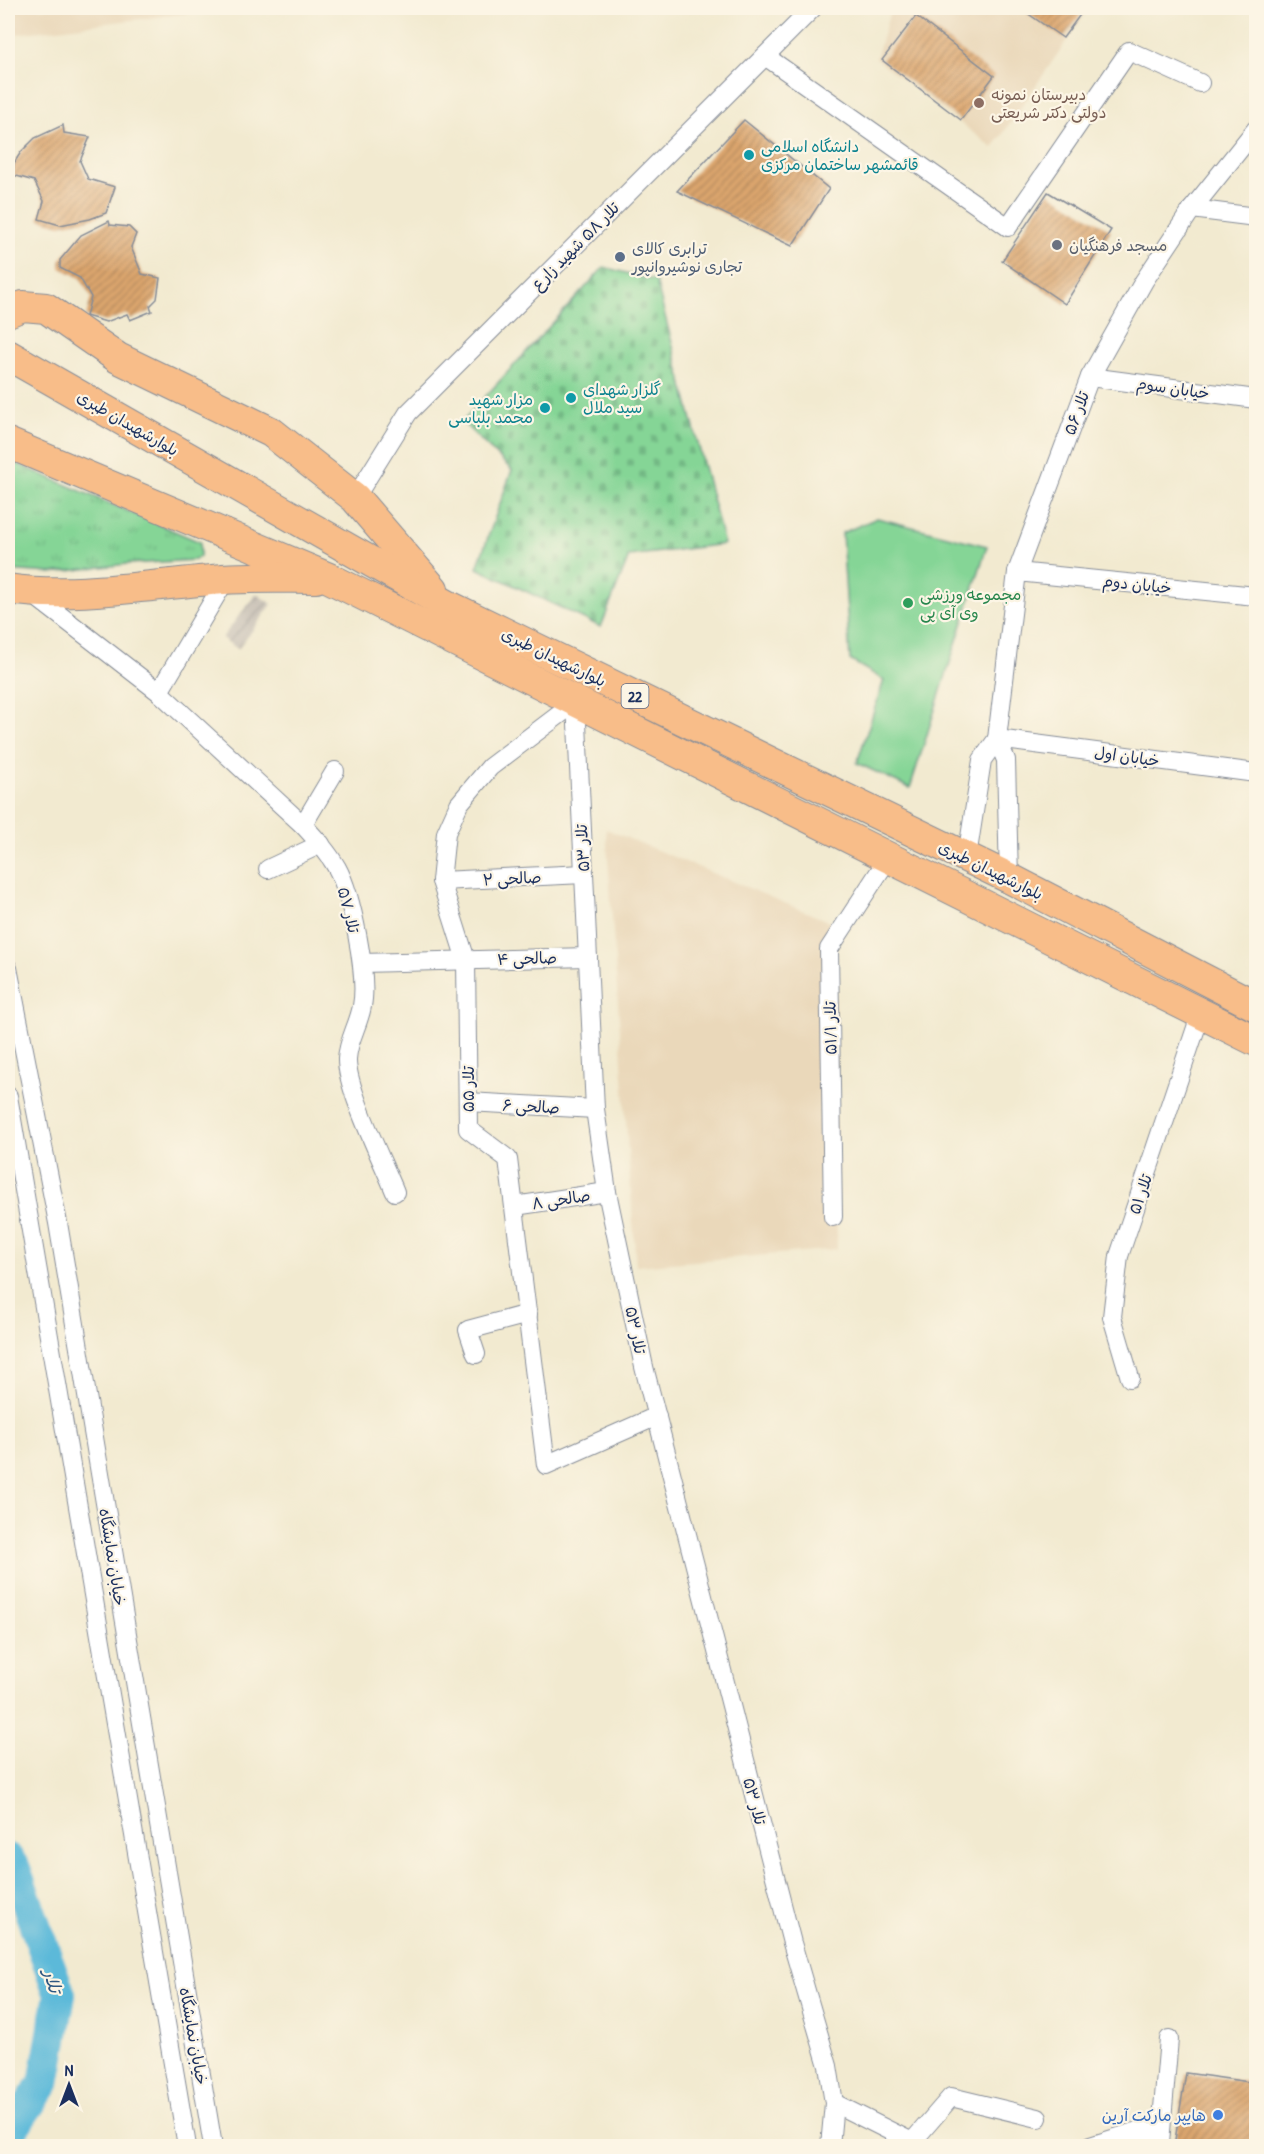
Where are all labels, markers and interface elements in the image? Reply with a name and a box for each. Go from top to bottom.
place label: دبیرستان نمونه دولتی دکتر شریعتی [991,83,1106,123]
marker: دبیرستان نمونه دولتی دکتر شریعتی [972,96,986,110]
place label: دانشگاه اسلامی قائمشهر ساختمان مرکزی [761,135,919,175]
marker: دانشگاه اسلامی قائمشهر ساختمان مرکزی [742,148,756,162]
street label: تلار ۵۸ شهید زارع [526,197,625,296]
place label: مسجد فرهنگیان [1069,234,1167,256]
place label: ترابری کالای تجاری نوشیروانپور [631,237,743,277]
marker: مسجد فرهنگیان [1050,238,1064,252]
marker: ترابری کالای تجاری نوشیروانپور [613,250,627,264]
street label: خیابان سوم [1135,372,1211,406]
place label: گلزار شهدای سید ملال [583,378,661,418]
street label: بلوارشهیدان طبری [73,385,183,461]
place label: مزار شهید محمد بلباسی [448,388,533,428]
street label: تلار ۵۶ [1058,388,1094,438]
marker: گلزار شهدای سید ملال [564,391,578,405]
marker: مزار شهید محمد بلباسی [538,401,552,415]
street label: خیابان دوم [1101,569,1173,601]
place label: مجموعه ورزشی وی آی پی [920,583,1021,623]
marker: مجموعه ورزشی وی آی پی [901,596,915,610]
street label: بلوارشهیدان طبری [498,622,610,692]
road number: 22 [622,684,648,708]
street label: خیابان اول [1093,741,1161,771]
street label: تلار ۵۳ [570,823,594,873]
street label: بلوارشهیدان طبری [935,835,1047,905]
street label: صالحی ۲ [482,865,542,891]
street label: تلار ۵۷ [333,885,365,936]
street label: صالحی ۴ [497,946,557,970]
street label: تلار ۵۱/۱ [819,1001,841,1055]
street label: تلار ۵۵ [457,1066,479,1112]
street label: صالحی ۶ [502,1094,560,1118]
street label: تلار ۵۱ [1123,1171,1157,1217]
street label: صالحی ۸ [530,1184,592,1214]
street label: تلار ۵۳ [620,1304,652,1356]
street label: خیابان نمایشگاه [94,1507,132,1607]
street label: تلار ۵۳ [738,1775,772,1827]
water label: تلار [37,1965,69,1998]
street label: خیابان نمایشگاه [175,1985,213,2087]
north arrow [39,2055,99,2115]
text: N [65,2059,74,2081]
place label: هایپر مارکت آرین [1102,2104,1206,2126]
marker: هایپر مارکت آرین [1211,2108,1225,2122]

